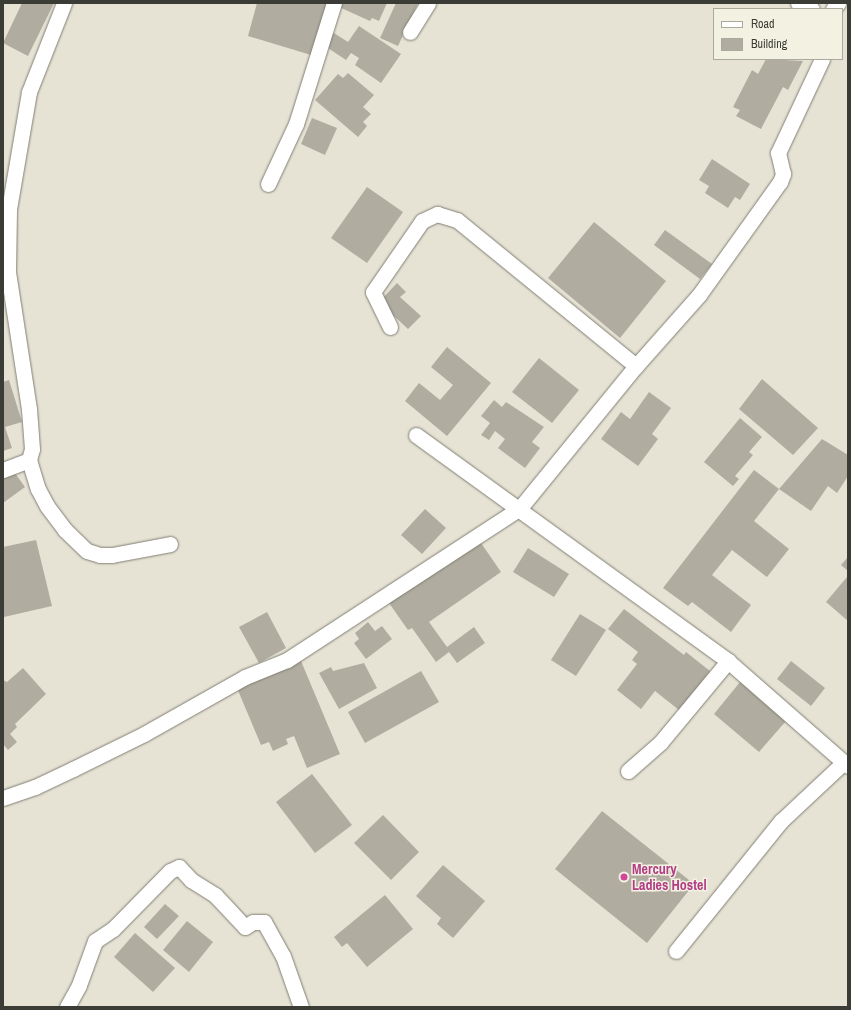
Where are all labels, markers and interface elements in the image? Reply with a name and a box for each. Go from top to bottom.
legend [713,8,843,60]
text: Road [751,16,775,32]
text: Building [751,36,787,52]
place label: Mercury Ladies Hostel [632,861,707,894]
marker: Mercury Ladies Hostel [619,872,629,882]

